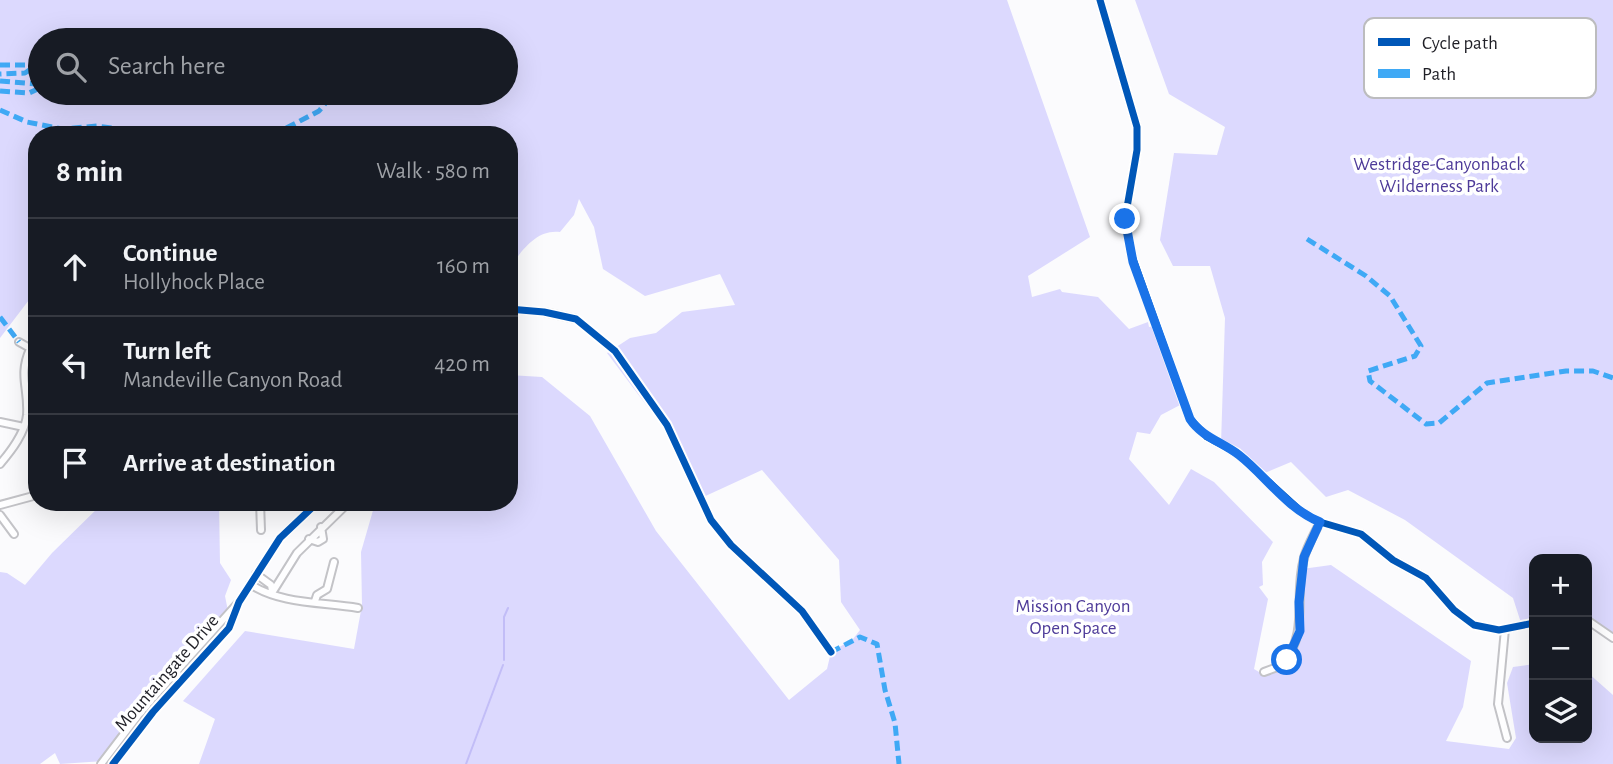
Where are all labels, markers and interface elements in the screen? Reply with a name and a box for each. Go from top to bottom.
legend [1364,18,1596,98]
search box [28,28,518,105]
text: Cycle path [1422,34,1498,53]
icon: search [52,48,90,86]
text: Search here [108,53,226,79]
text: Path [1422,65,1456,84]
park label: Westridge-Canyonback Wilderness Park [1353,155,1525,196]
text: 8 min [56,157,123,187]
text: Walk · 580 m [376,160,490,183]
route end [1109,203,1140,234]
text: Continue [123,240,218,266]
icon: ahead [56,248,94,286]
text: 160 m [437,255,490,278]
text: Hollyhock Place [123,271,265,294]
text: Turn left [123,338,211,364]
icon: left [56,346,94,384]
text: 420 m [434,353,490,376]
text: Mandeville Canyon Road [123,369,343,392]
icon: arrive [56,444,94,482]
text: Arrive at destination [123,450,336,476]
map controls [1529,554,1592,743]
button: + [1529,554,1592,617]
park label: Mission Canyon Open Space [1015,597,1131,638]
street label: Mountaingate Drive [111,611,223,735]
button: − [1529,617,1592,680]
route start [1271,644,1302,675]
button: layers [1529,680,1592,743]

